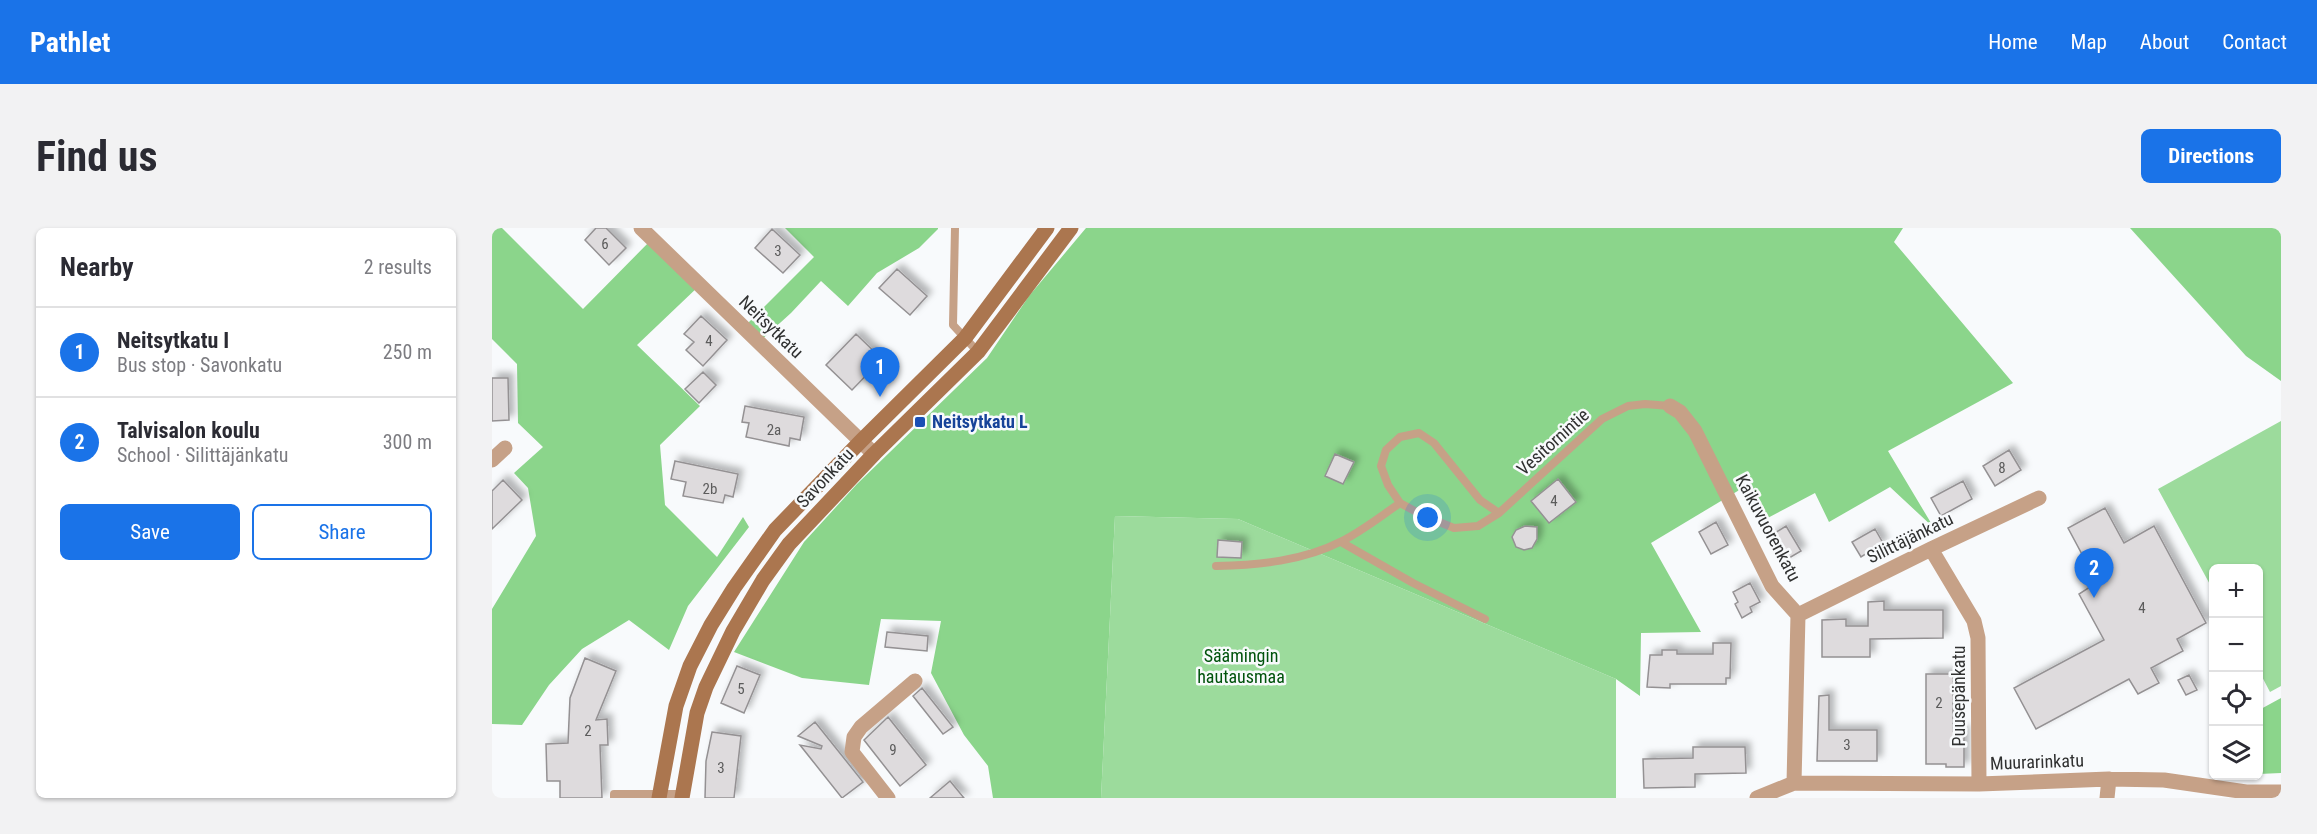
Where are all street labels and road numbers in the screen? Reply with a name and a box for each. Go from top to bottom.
street label: Neitsytkatu [735,291,808,362]
street label: Vesitornintie [1512,404,1593,479]
street label: Savonkatu [792,443,858,512]
street label: Kaikuvuorenkatu [1731,471,1805,585]
street label: Silittäjänkatu [1863,508,1956,567]
street label: Puusepänkatu [1948,645,1969,747]
street label: Muurarinkatu [1990,749,2084,774]

